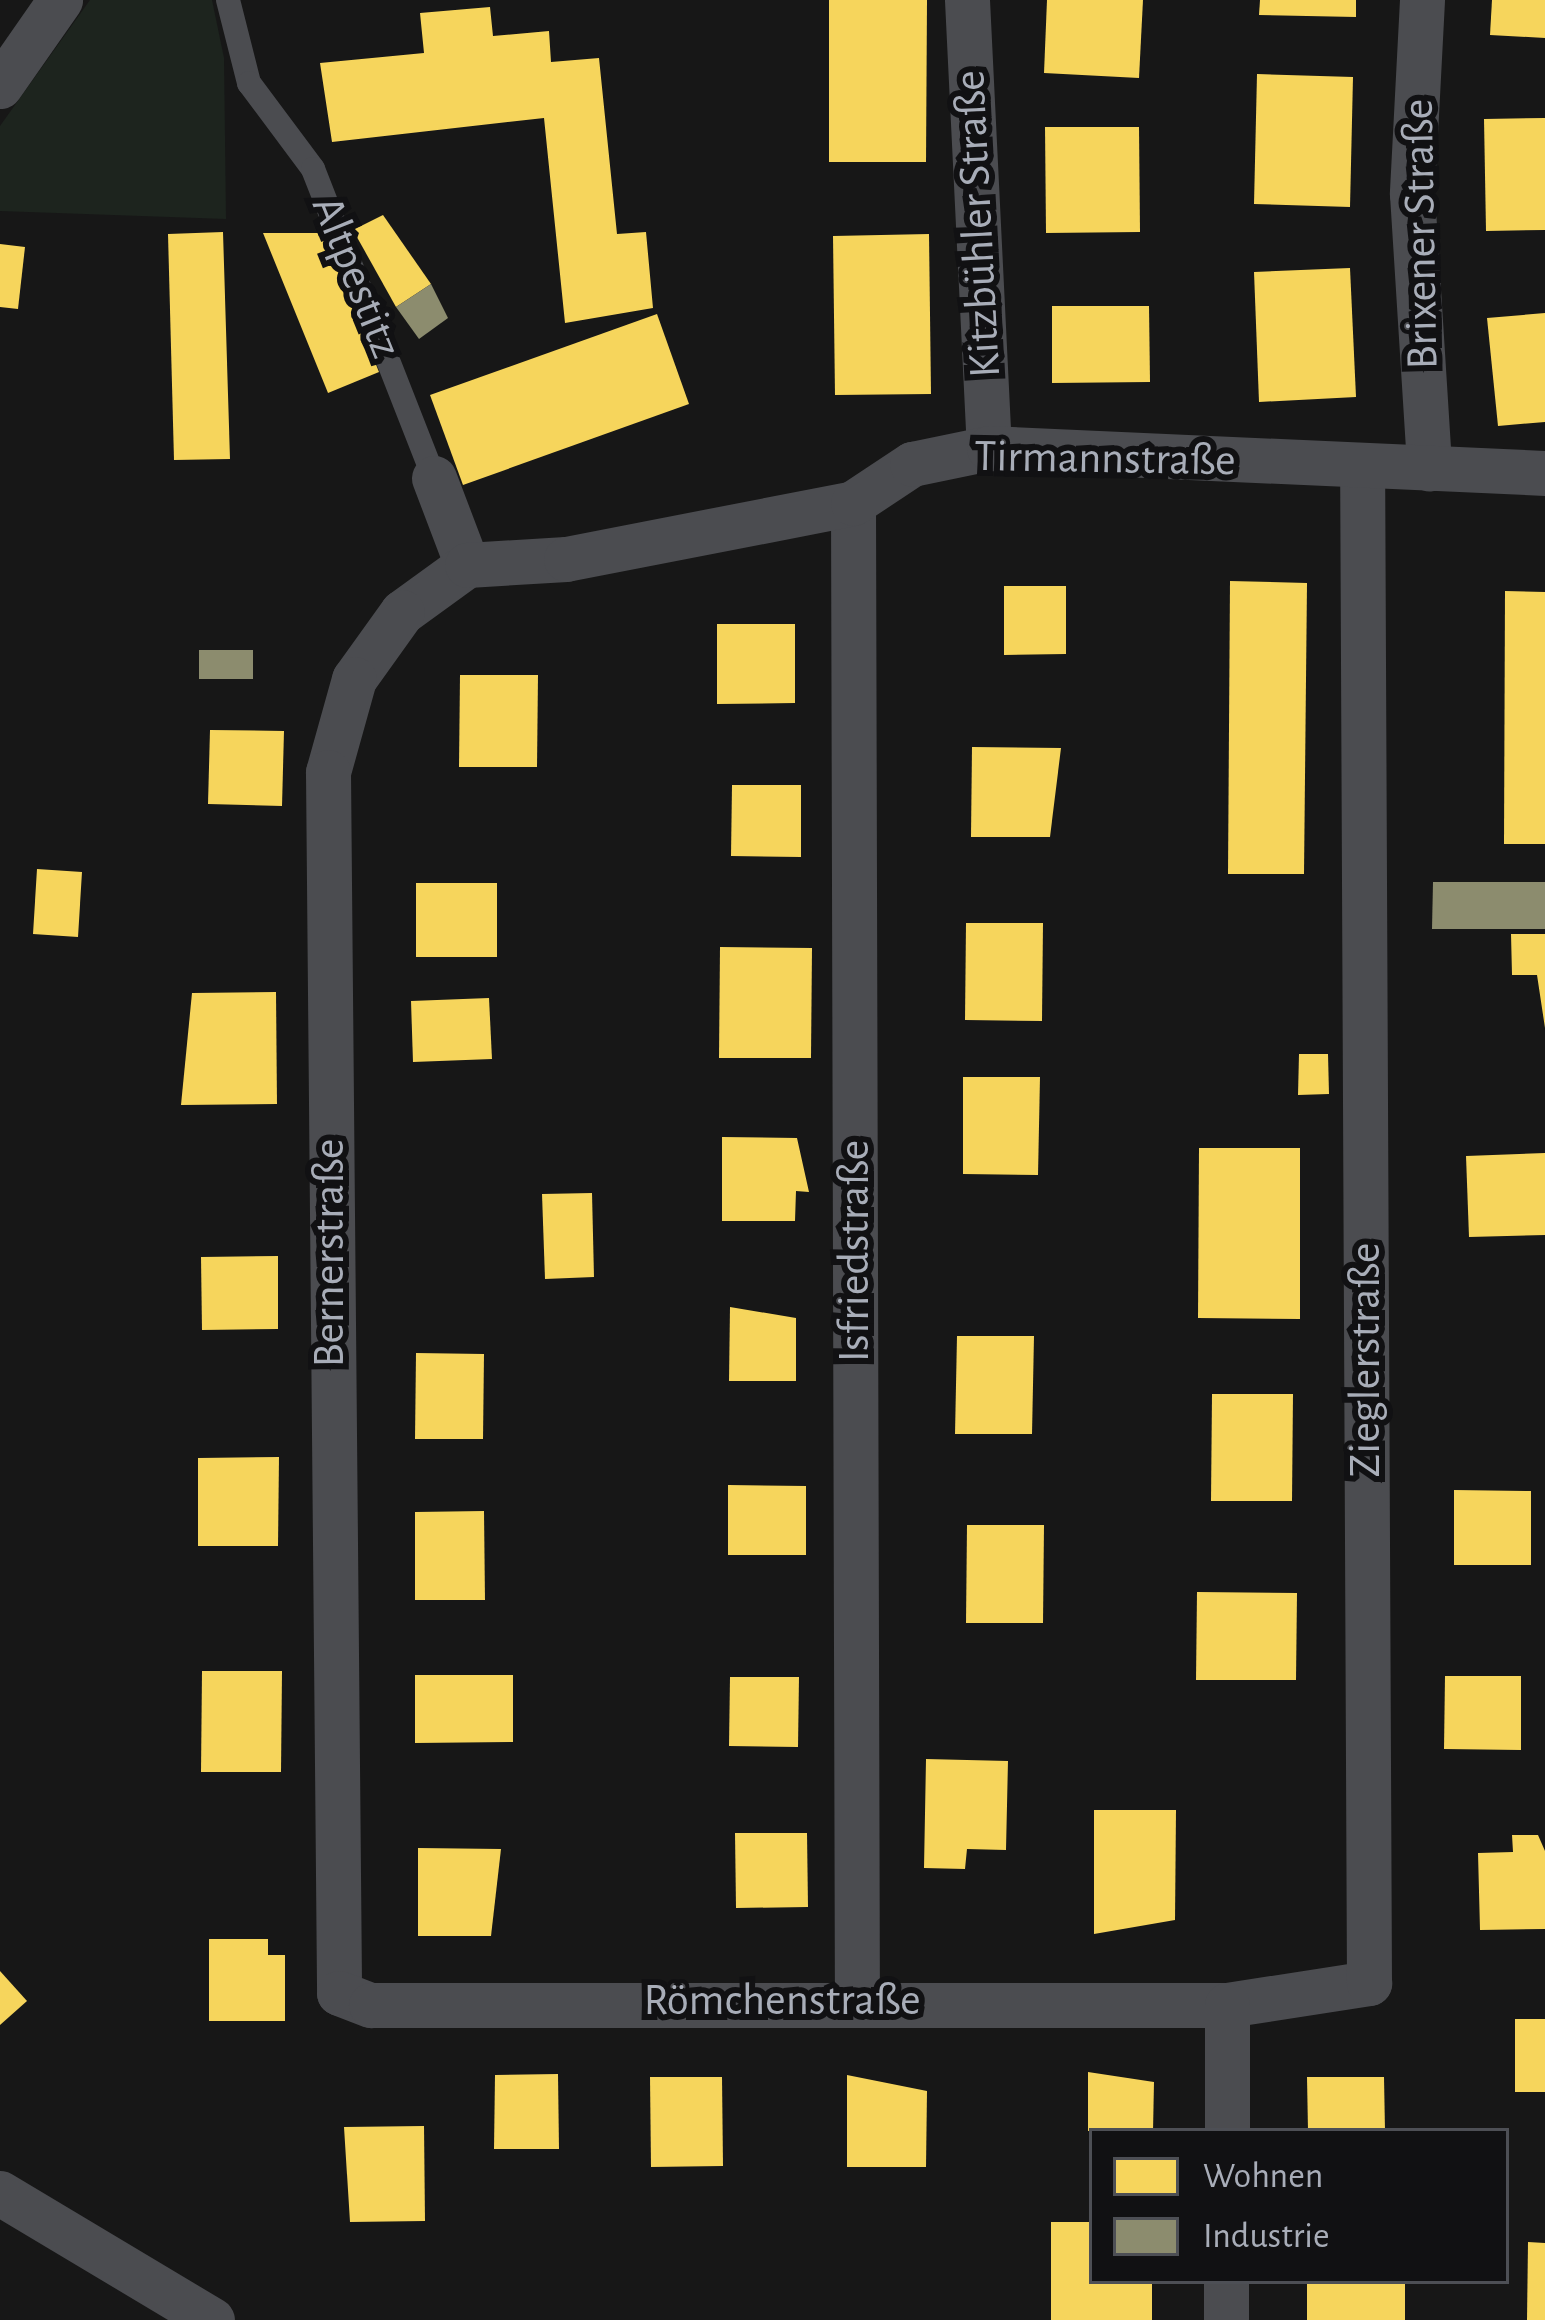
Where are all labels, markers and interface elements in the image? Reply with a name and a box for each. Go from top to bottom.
street label: Kitzbühler Straße [943,69,1013,379]
street label: Brixener Straße [1392,98,1450,370]
street label: Altpestitz [299,188,413,366]
street label: Tirmannstraße [974,430,1236,488]
street label: Bernerstraße [303,1138,357,1368]
street label: Isfriedstraße [828,1140,882,1362]
street label: Zieglerstraße [1339,1243,1393,1477]
street label: Römchenstraße [643,1974,921,2028]
legend [1089,2128,1509,2284]
text: Wohnen [1203,2158,1323,2194]
text: Industrie [1203,2218,1330,2254]

